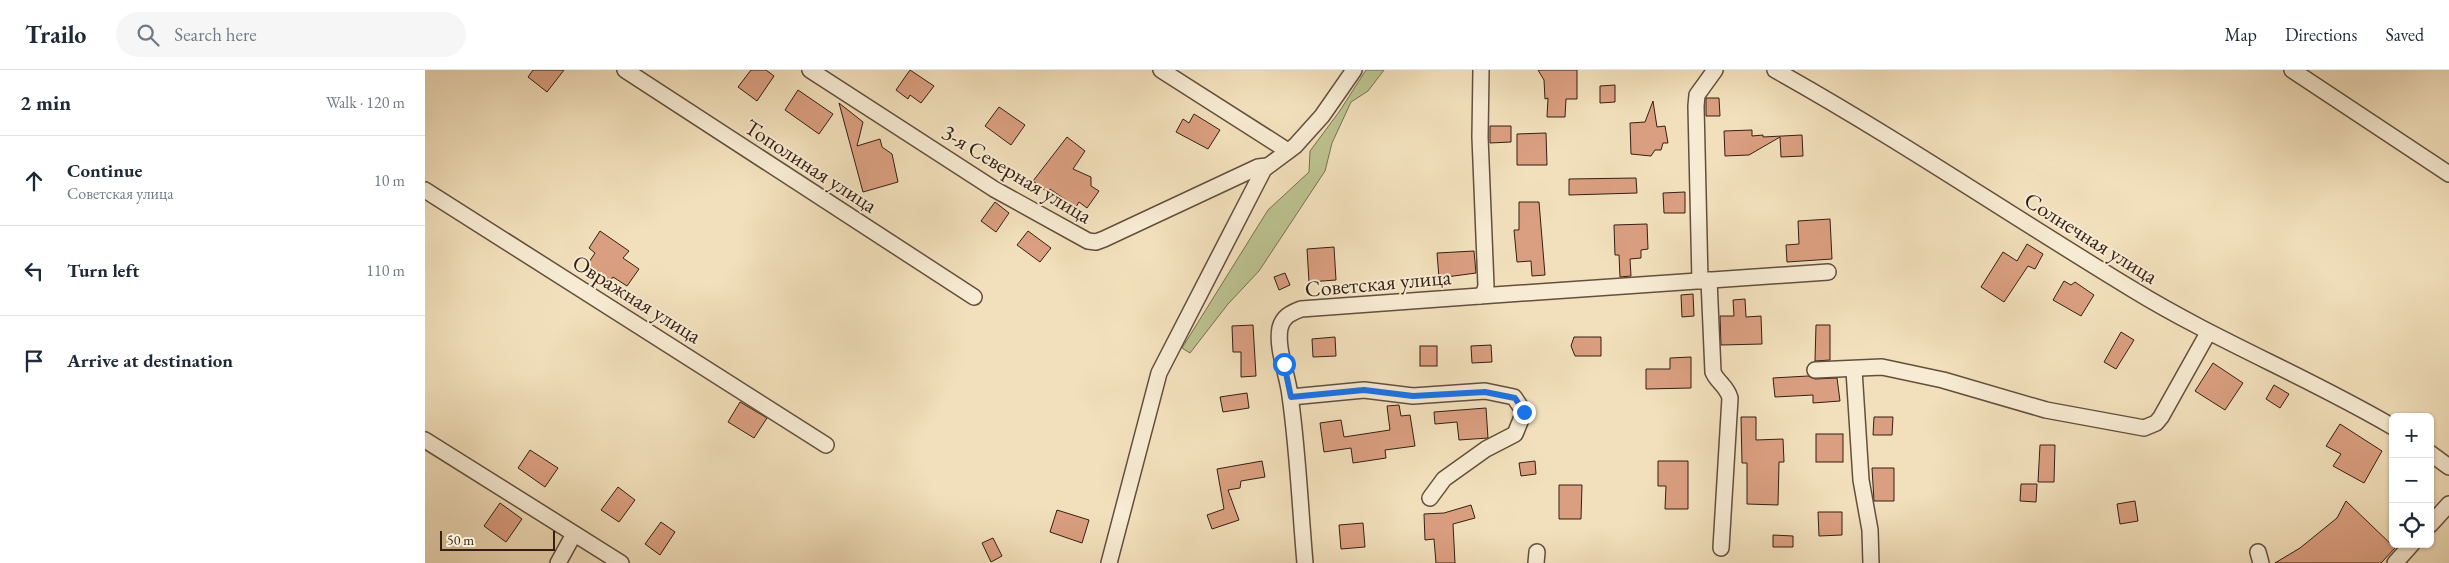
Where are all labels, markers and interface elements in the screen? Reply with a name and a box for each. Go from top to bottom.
search box [116,12,466,57]
text: Trailo [25,19,86,50]
icon: search [134,21,162,49]
text: Search here [174,22,257,47]
text: Map [2225,23,2257,46]
text: Directions [2285,23,2357,46]
text: Saved [2385,23,2424,46]
text: 2 min [20,89,71,116]
text: Walk · 120 m [326,92,405,113]
street label: Тополиная улица [739,112,883,220]
street label: 3-я Северная улица [937,118,1098,230]
text: Continue [67,158,142,183]
icon: ahead [20,167,48,195]
text: 10 m [374,170,405,191]
text: Советская улица [67,183,174,204]
street label: Солнечная улица [2019,185,2163,291]
street label: Овражная улица [567,248,707,350]
icon: left [20,257,48,285]
text: Turn left [67,258,139,283]
text: 110 m [366,260,405,281]
street label: Советская улица [1304,262,1453,304]
icon: arrive [20,347,48,375]
text: Arrive at destination [67,348,233,373]
route start [1273,353,1296,376]
route end [1513,401,1536,424]
map controls [2389,413,2434,548]
button: + [2389,413,2434,458]
button: − [2389,458,2434,503]
button: locate [2389,503,2434,548]
scale bar [440,528,555,551]
text: 50 m [447,531,474,549]

